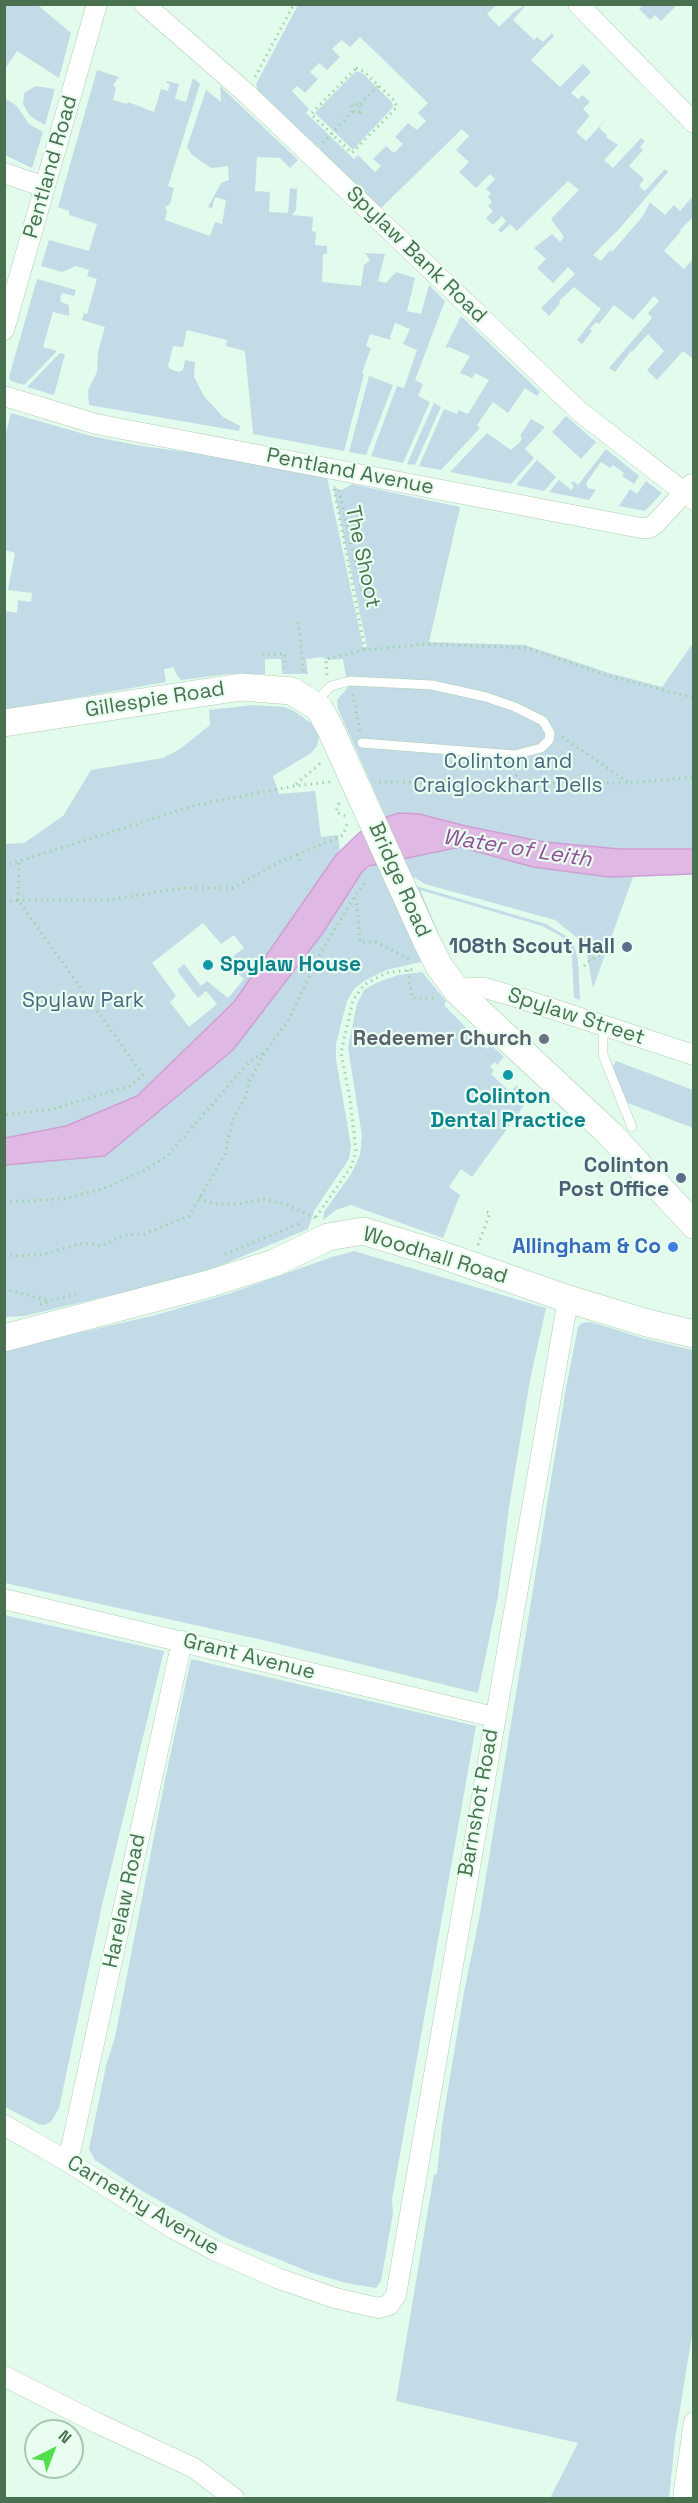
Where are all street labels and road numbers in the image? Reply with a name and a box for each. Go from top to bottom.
street label: Pentland Road [19,93,83,241]
street label: Spylaw Bank Road [341,181,491,329]
street label: Pentland Avenue [264,443,436,501]
street label: The Shoot [339,504,385,610]
street label: Gillespie Road [83,677,227,723]
street label: Bridge Road [362,819,436,941]
street label: Spylaw Street [504,983,648,1051]
street label: Woodhall Road [360,1222,510,1290]
street label: Grant Avenue [180,1628,318,1686]
street label: Barnshot Road [454,1727,504,1879]
street label: Harelaw Road [98,1832,152,1970]
street label: Carnethy Avenue [62,2151,224,2261]

